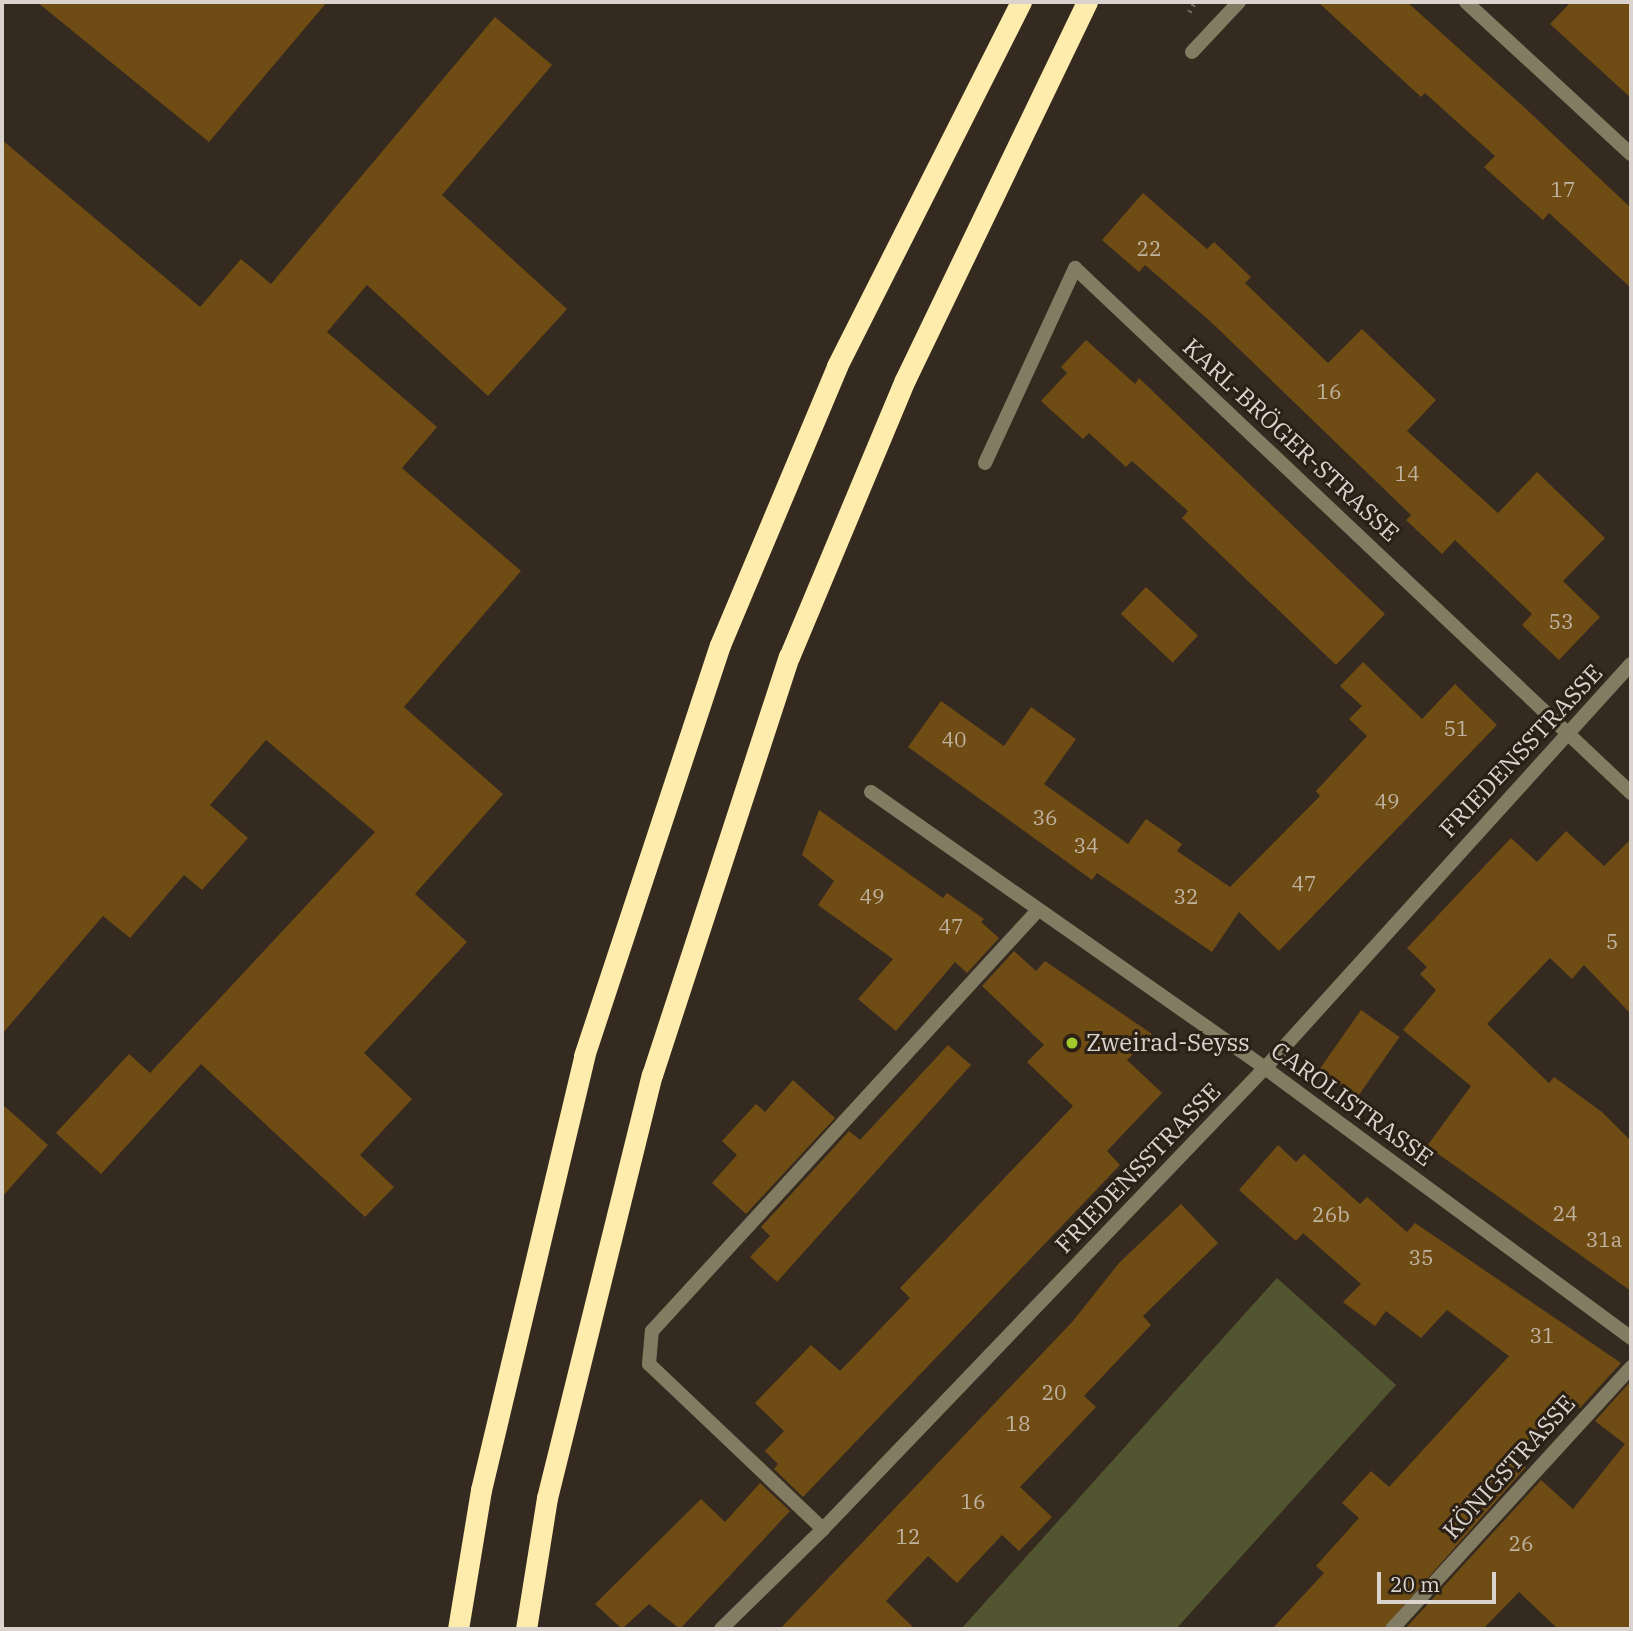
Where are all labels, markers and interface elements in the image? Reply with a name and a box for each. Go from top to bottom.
house number: 17 [1550,176,1576,202]
house number: 22 [1136,235,1162,261]
street label: KARL-BRÖGER-STRASSE [1177,332,1405,548]
house number: 16 [1316,378,1342,404]
house number: 14 [1394,460,1420,486]
house number: 53 [1548,608,1574,634]
street label: FRIEDENSSTRASSE [1434,659,1608,843]
house number: 51 [1443,715,1469,741]
house number: 40 [941,726,967,752]
house number: 49 [1374,788,1400,814]
house number: 36 [1032,804,1058,830]
house number: 34 [1073,832,1099,858]
house number: 47 [1291,870,1317,896]
house number: 49 [859,883,885,909]
house number: 32 [1173,883,1199,909]
house number: 47 [938,913,964,939]
house number: 5 [1606,928,1618,954]
place label: Zweirad-Seyss [1086,1029,1250,1057]
marker: Zweirad-Seyss [1064,1035,1080,1051]
street label: CAROLISTRASSE [1265,1036,1439,1172]
street label: FRIEDENSSTRASSE [1049,1077,1227,1259]
house number: 24 [1552,1200,1578,1226]
house number: 26b [1312,1201,1350,1227]
house number: 31a [1586,1226,1622,1252]
house number: 35 [1408,1244,1434,1270]
house number: 31 [1529,1322,1555,1348]
house number: 20 [1041,1379,1067,1405]
street label: KÖNIGSTRASSE [1437,1389,1581,1545]
house number: 18 [1005,1410,1031,1436]
house number: 16 [960,1488,986,1514]
house number: 12 [895,1523,921,1549]
house number: 26 [1508,1530,1534,1556]
scale bar [1381,1558,1500,1602]
text: 20 m [1390,1570,1440,1598]

